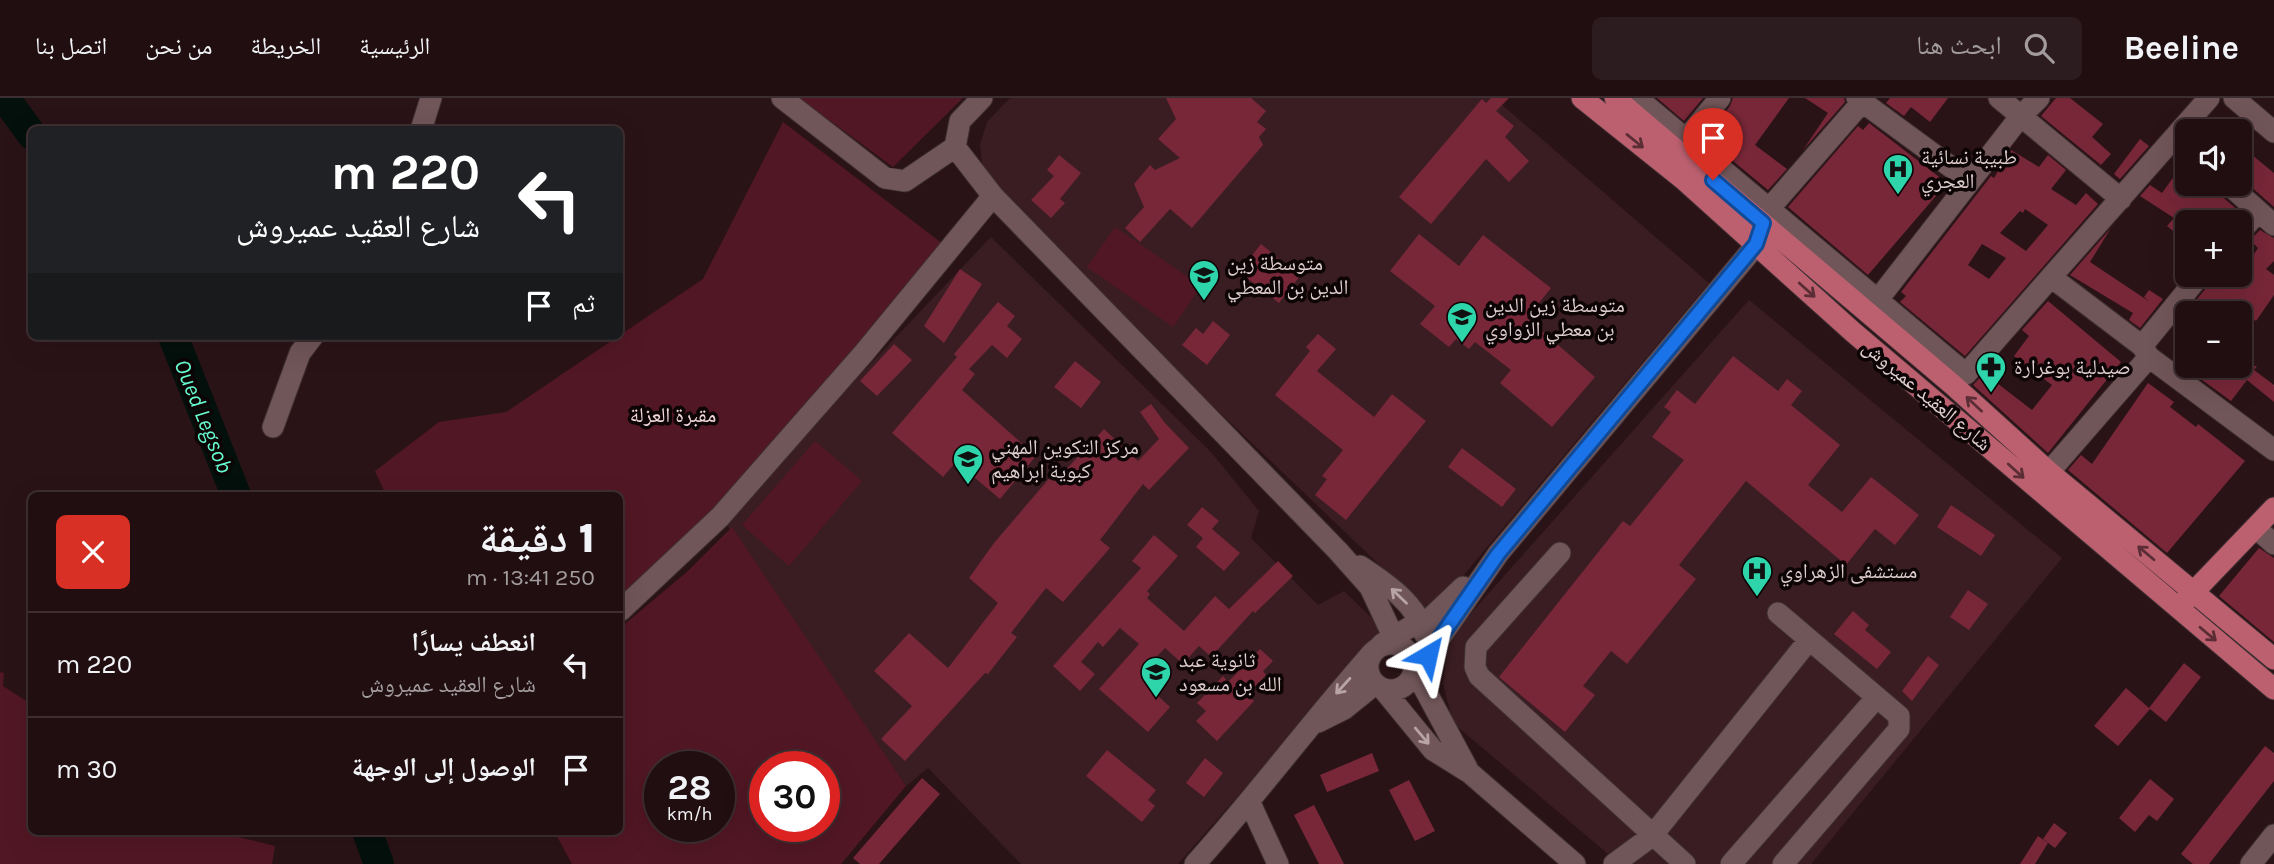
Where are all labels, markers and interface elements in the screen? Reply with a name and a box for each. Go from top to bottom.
search box [1592,17,2082,80]
icon: search [2020,29,2058,67]
text: Beeline [2124,29,2239,67]
text: ابحث هنا [1916,30,2002,61]
text: اتصل بنا [35,32,107,60]
text: من نحن [145,32,213,60]
text: الخريطة [251,32,321,60]
text: الرئيسية [359,32,430,60]
pin [1683,108,1743,180]
icon: arrive [1694,119,1732,157]
map controls [2175,119,2252,378]
button: sound [2175,119,2252,196]
one-way arrow [1626,133,1644,148]
text: 220 m [331,144,480,201]
place label: طبيبة نسائية العجري [1921,145,2017,197]
hospital icon: طبيبة نسائية العجري [1881,152,1915,196]
icon: left [504,154,595,245]
text: شارع العقيد عميروش [236,208,480,245]
button: + [2175,210,2252,287]
place label: متوسطة زين الدين بن المعطي [1227,251,1348,303]
school or university icon: متوسطة زين الدين بن المعطي [1187,258,1221,302]
one-way arrow [1798,282,1816,298]
icon: arrive [520,287,558,325]
text: ثم [572,288,595,319]
place label: متوسطة زين الدين بن معطي الزواوي [1485,293,1625,345]
school or university icon: متوسطة زين الدين بن معطي الزواوي [1445,300,1479,344]
button: − [2175,301,2252,378]
street label: شارع العقيد عميروش [1857,334,1996,456]
pharmacy icon: صيدلية بوغرارة [1974,350,2008,394]
water label: Oued Legsob [169,355,239,477]
place label: صيدلية بوغرارة [2014,355,2131,379]
one-way arrow [1966,396,1984,412]
park label: مقبرة العزلة [630,403,716,427]
place label: مركز التكوين المهني كبوية ابراهيم [991,435,1139,485]
school or university icon: مركز التكوين المهني كبوية ابراهيم [951,442,985,486]
one-way arrow [2007,462,2024,479]
text: 1 دقيقة [479,513,595,563]
button: close [56,515,130,589]
one-way arrow [2137,545,2155,561]
hospital icon: مستشفى الزهراوي [1740,554,1774,598]
place label: مستشفى الزهراوي [1780,559,1917,587]
text: 250 m · 13:41 [466,564,595,591]
one-way arrow [1391,588,1408,605]
position arrow [1391,618,1465,692]
one-way arrow [2199,626,2217,642]
text: انعطف يسارًا [412,627,536,658]
icon: left [557,646,595,684]
place label: ثانوية عبد الله بن مسعود [1179,648,1282,697]
text: 220 m [56,649,132,680]
school or university icon: ثانوية عبد الله بن مسعود [1139,655,1173,699]
text: شارع العقيد عميروش [361,671,536,698]
one-way arrow [1335,677,1351,695]
one-way arrow [1414,727,1430,745]
icon: arrive [557,751,595,789]
speed limit sign: 30 [749,751,840,842]
text: الوصول إلى الوجهة [352,752,536,783]
text: 30 m [56,754,117,785]
text: 28 [668,767,711,808]
text: km/h [667,803,712,825]

